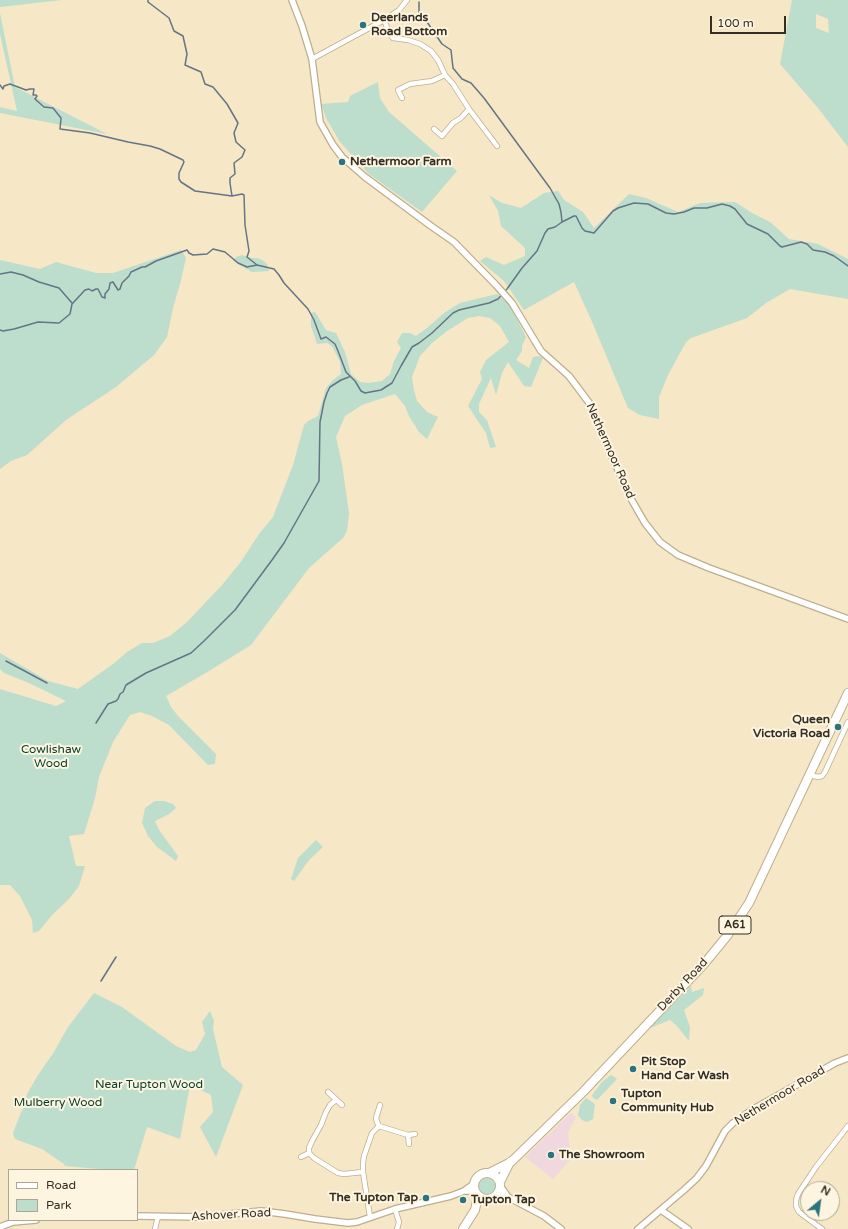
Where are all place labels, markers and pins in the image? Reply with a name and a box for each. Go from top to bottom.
place label: Deerlands Road Bottom [371,11,447,39]
marker: Deerlands Road Bottom [358,20,368,30]
place label: Nethermoor Farm [350,155,452,169]
marker: Nethermoor Farm [337,157,347,167]
place label: Queen Victoria Road [753,713,830,741]
marker: Queen Victoria Road [833,722,843,732]
place label: Pit Stop Hand Car Wash [641,1055,729,1083]
marker: Pit Stop Hand Car Wash [628,1064,638,1074]
place label: Tupton Community Hub [621,1087,714,1115]
marker: Tupton Community Hub [608,1096,618,1106]
place label: The Showroom [559,1148,645,1162]
marker: The Showroom [546,1150,556,1160]
place label: The Tupton Tap [329,1191,418,1205]
marker: The Tupton Tap [421,1193,431,1203]
place label: Tupton Tap [471,1193,535,1207]
marker: Tupton Tap [458,1195,468,1205]

